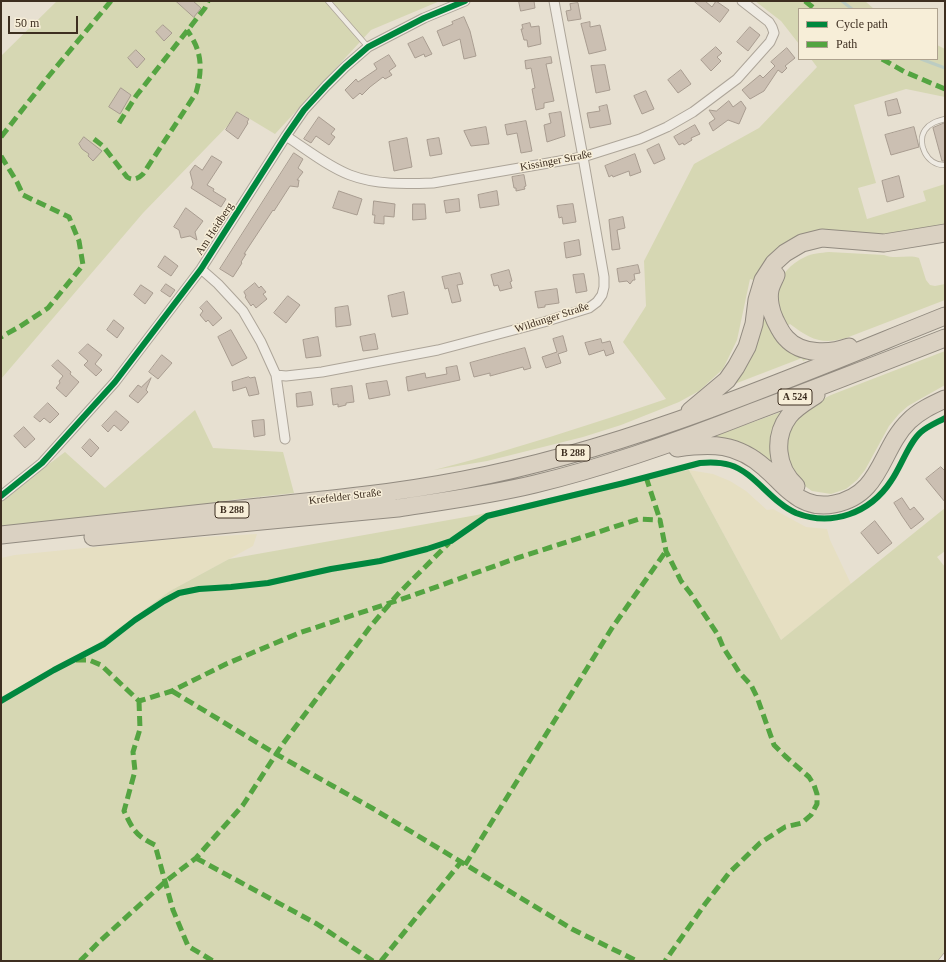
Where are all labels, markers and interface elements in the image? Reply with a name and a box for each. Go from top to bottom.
scale bar [10,8,80,34]
legend [798,8,938,60]
text: 50 m [15,16,39,30]
text: Cycle path [836,17,888,31]
text: Path [836,37,857,51]
street label: Kissinger Straße [519,148,593,174]
street label: Am Heidberg [193,200,237,258]
street label: Wildunger Straße [513,300,591,336]
road number: A 524 [778,389,812,405]
road number: B 288 [556,445,590,461]
street label: Krefelder Straße [308,486,382,508]
road number: B 288 [215,502,249,518]

